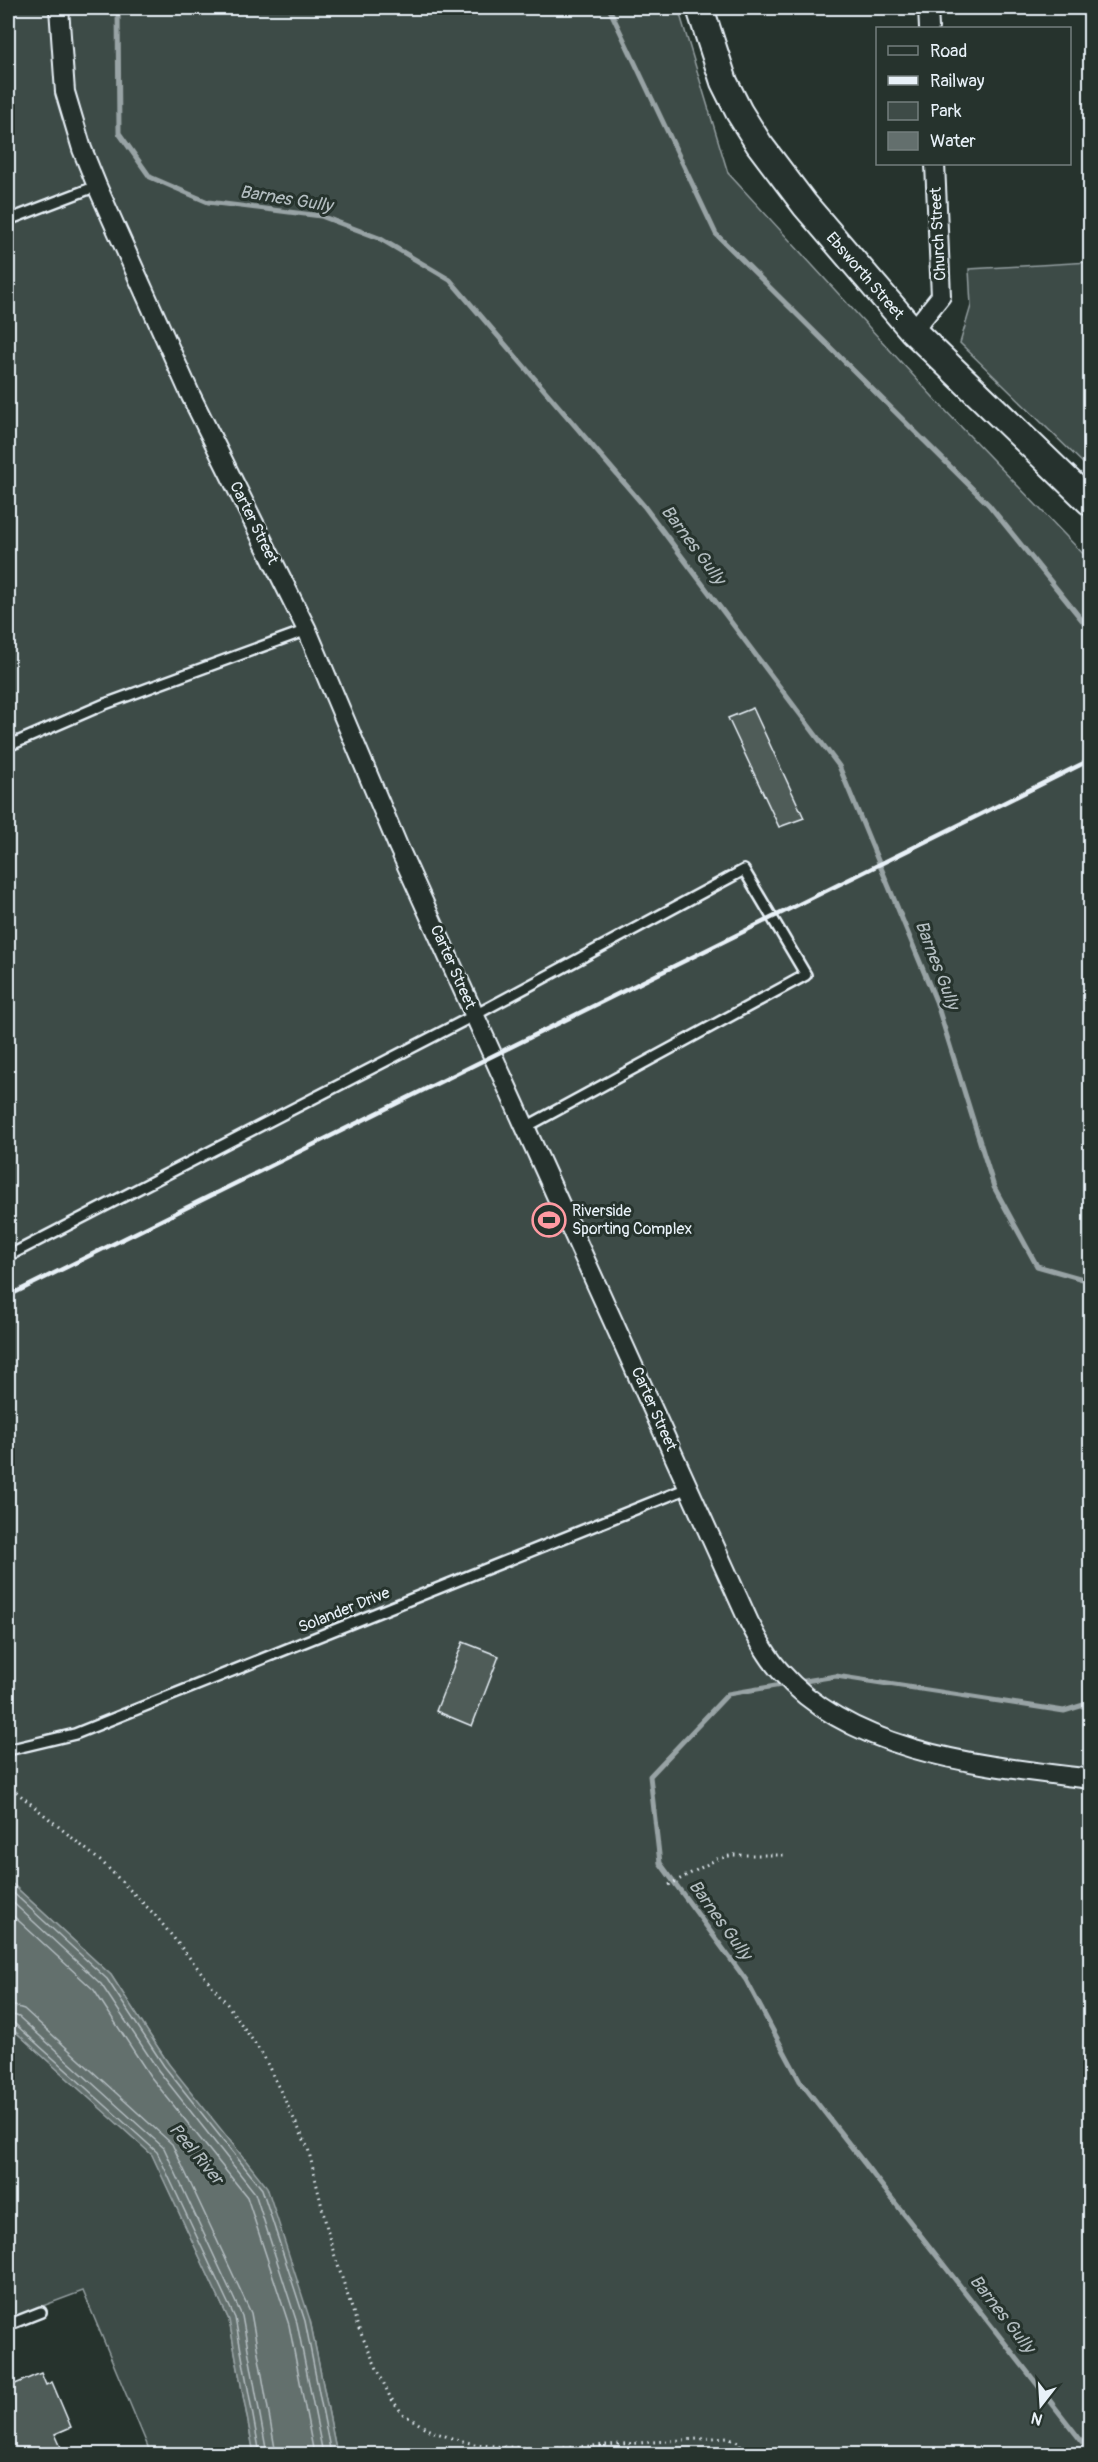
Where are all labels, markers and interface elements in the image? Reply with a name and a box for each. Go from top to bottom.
legend [876,27,1071,165]
text: Road [930,40,967,63]
text: Railway [930,70,985,93]
text: Park [930,100,962,123]
text: Water [930,130,976,153]
water label: Barnes Gully [238,180,336,218]
street label: Church Street [926,186,950,281]
street label: Ebsworth Street [822,228,909,324]
street label: Carter Street [225,478,283,568]
water label: Barnes Gully [656,501,732,591]
water label: Barnes Gully [910,917,965,1015]
street label: Carter Street [426,922,481,1013]
place label: Riverside Sporting Complex [572,1201,692,1239]
sports icon: Riverside Sporting Complex [531,1202,567,1238]
street label: Carter Street [627,1364,682,1455]
street label: Solander Drive [295,1583,393,1637]
water label: Barnes Gully [683,1876,758,1966]
water label: Peel River [164,2118,230,2191]
water label: Barnes Gully [964,2270,1041,2360]
north arrow [1011,2375,1071,2435]
text: N [1029,2407,1045,2430]

